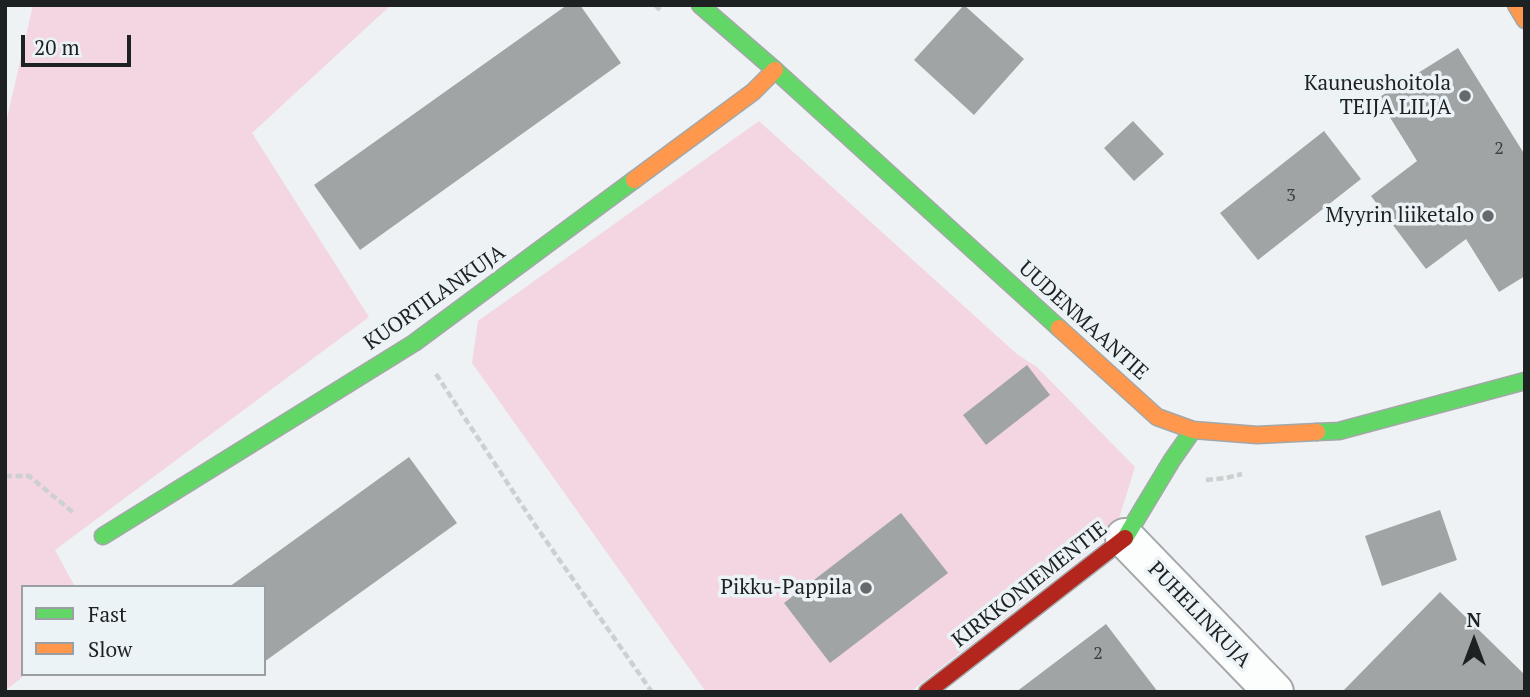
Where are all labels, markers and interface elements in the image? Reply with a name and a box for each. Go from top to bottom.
scale bar [24,21,135,65]
text: 20 m [34,33,80,61]
place label: Kauneushoitola TEIJA LILJA [1304,71,1451,121]
marker: Kauneushoitola TEIJA LILJA [1457,88,1473,104]
house number: 2 [1494,138,1504,160]
house number: 3 [1286,185,1296,207]
place label: Myyrin liiketalo [1326,203,1474,229]
marker: Myyrin liiketalo [1480,208,1496,224]
street label: KUORTILANKUJA [360,240,510,356]
street label: UUDENMAANTIE [1013,256,1153,386]
street label: KIRKKONIEMENTIE [947,517,1113,653]
street label: PUHELINKUJA [1142,557,1256,673]
place label: Pikku-Pappila [720,575,852,601]
marker: Pikku-Pappila [858,580,874,596]
legend [21,585,266,676]
text: Fast [88,600,127,628]
north arrow [1439,606,1509,676]
text: N [1467,607,1481,632]
text: Slow [88,635,132,663]
house number: 2 [1093,643,1103,665]

